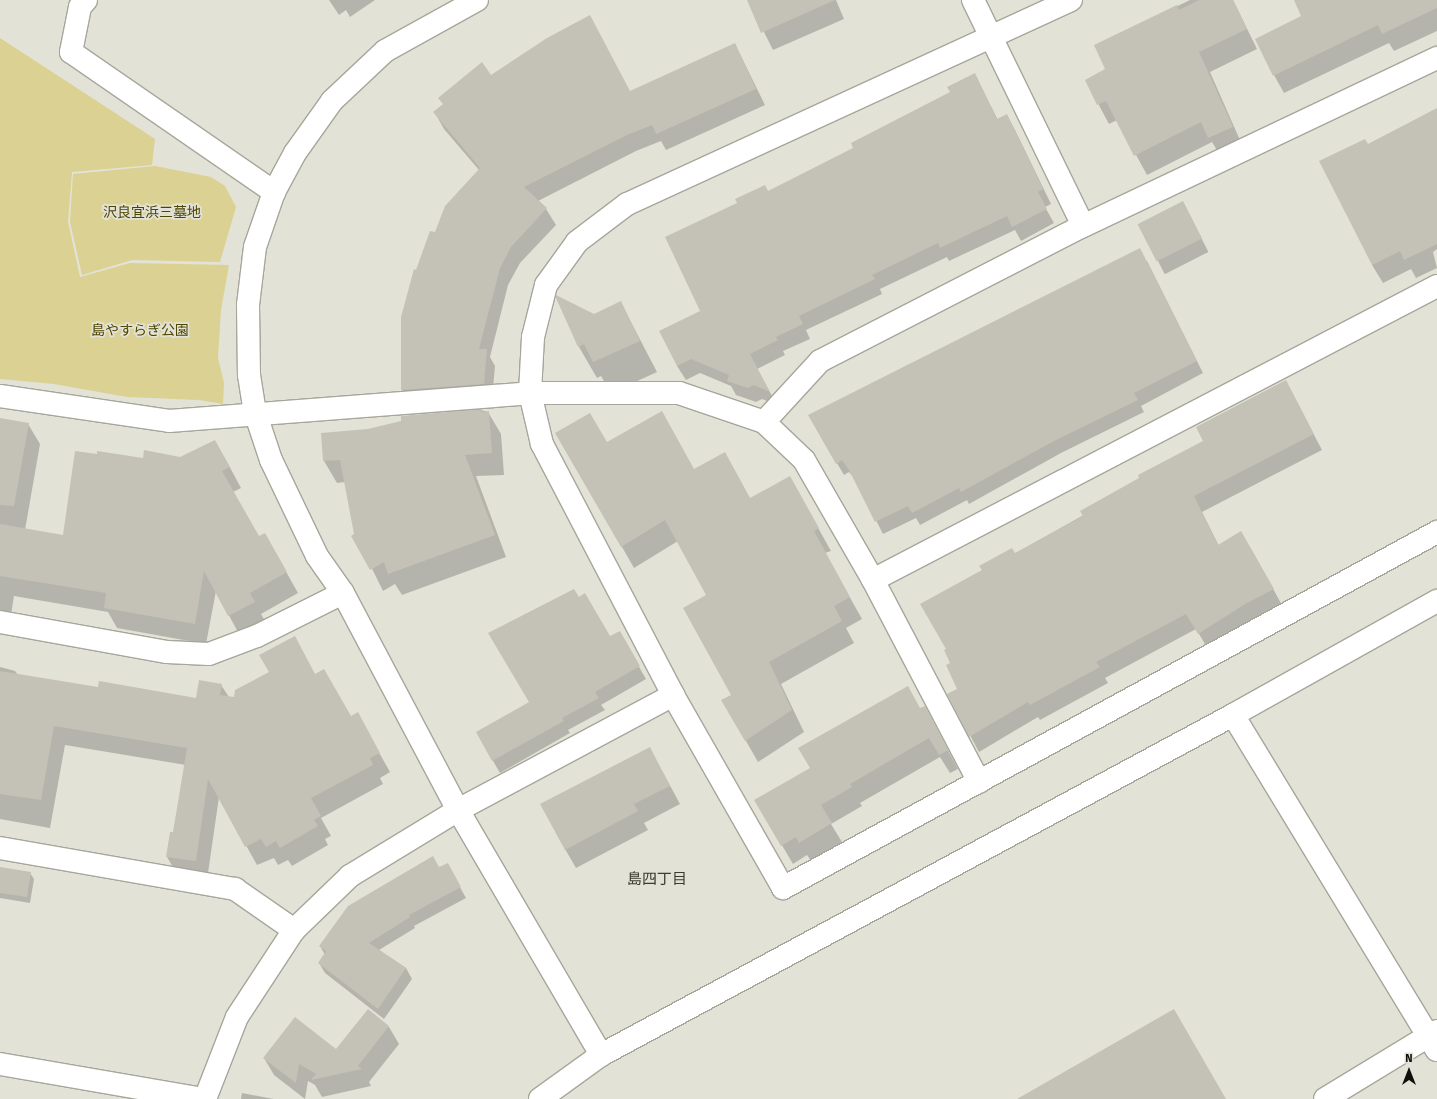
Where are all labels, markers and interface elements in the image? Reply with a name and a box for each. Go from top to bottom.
park label: 沢良宜浜三墓地 [103,205,201,221]
park label: 島やすらぎ公園 [91,323,189,339]
district label: 島四丁目 [627,871,687,889]
north arrow [1389,1051,1429,1091]
text: N [1405,1052,1413,1065]

